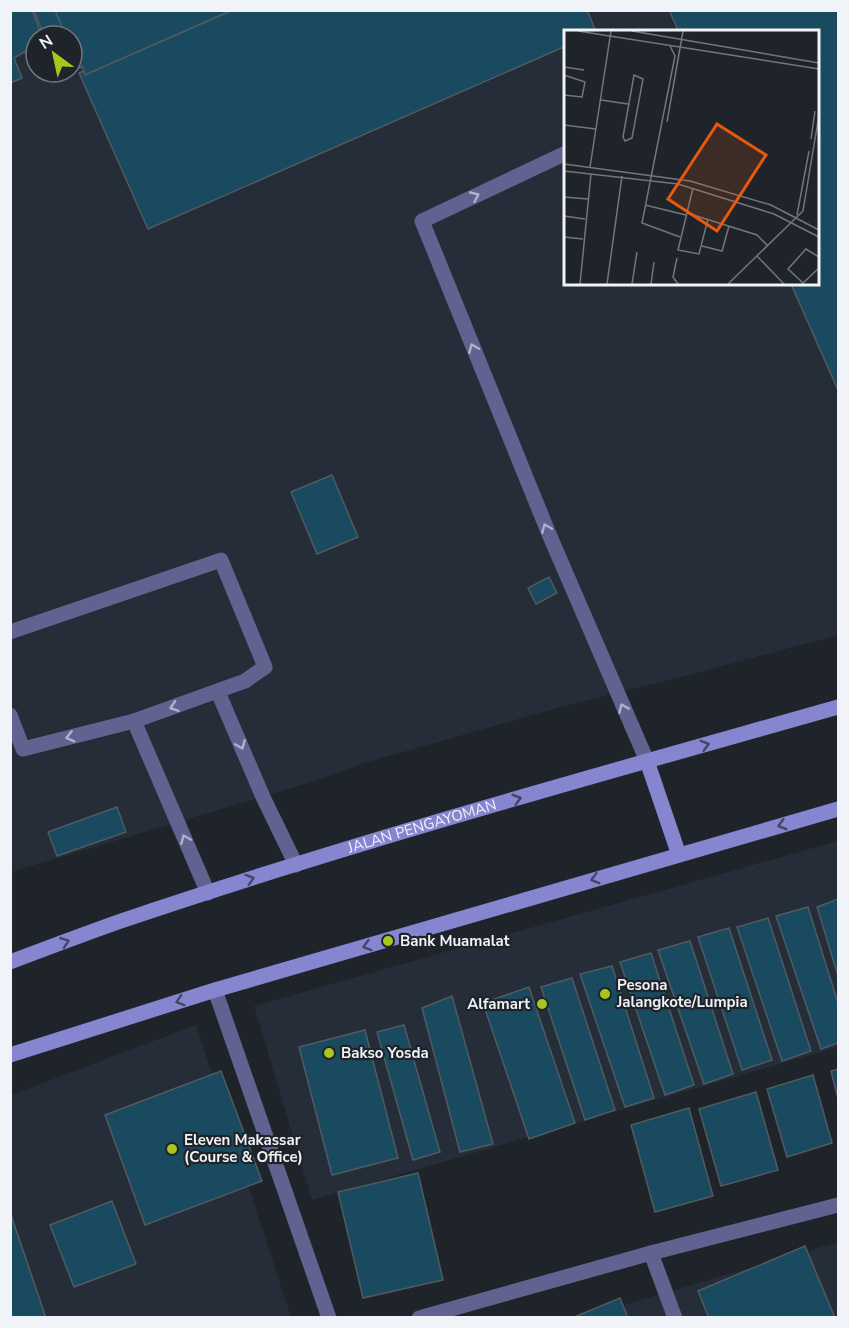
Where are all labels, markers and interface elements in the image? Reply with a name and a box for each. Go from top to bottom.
north arrow [24,24,84,84]
text: N [35,30,57,55]
inset map [564,30,819,285]
one-way arrow [469,192,480,204]
one-way arrow [468,343,480,354]
one-way arrow [541,524,553,535]
one-way arrow [169,699,180,712]
one-way arrow [619,703,631,714]
one-way arrow [65,730,76,742]
one-way arrow [234,739,246,750]
one-way arrow [699,740,709,752]
one-way arrow [512,793,522,806]
street label: JALAN PENGAYOMAN [344,795,499,858]
one-way arrow [777,817,787,830]
one-way arrow [180,834,192,845]
one-way arrow [590,872,601,884]
one-way arrow [244,874,255,887]
place label: Bank Muamalat [400,931,510,951]
marker: Bank Muamalat [381,934,395,948]
one-way arrow [60,936,70,949]
one-way arrow [363,939,373,951]
place label: Pesona Jalangkote/Lumpia [616,975,748,1012]
marker: Pesona Jalangkote/Lumpia [598,987,612,1001]
one-way arrow [175,994,186,1006]
place label: Alfamart [467,994,530,1014]
marker: Alfamart [535,997,549,1011]
place label: Bakso Yosda [341,1043,429,1063]
marker: Bakso Yosda [322,1046,336,1060]
place label: Eleven Makassar (Course & Office) [184,1130,303,1167]
marker: Eleven Makassar (Course & Office) [165,1142,179,1156]

